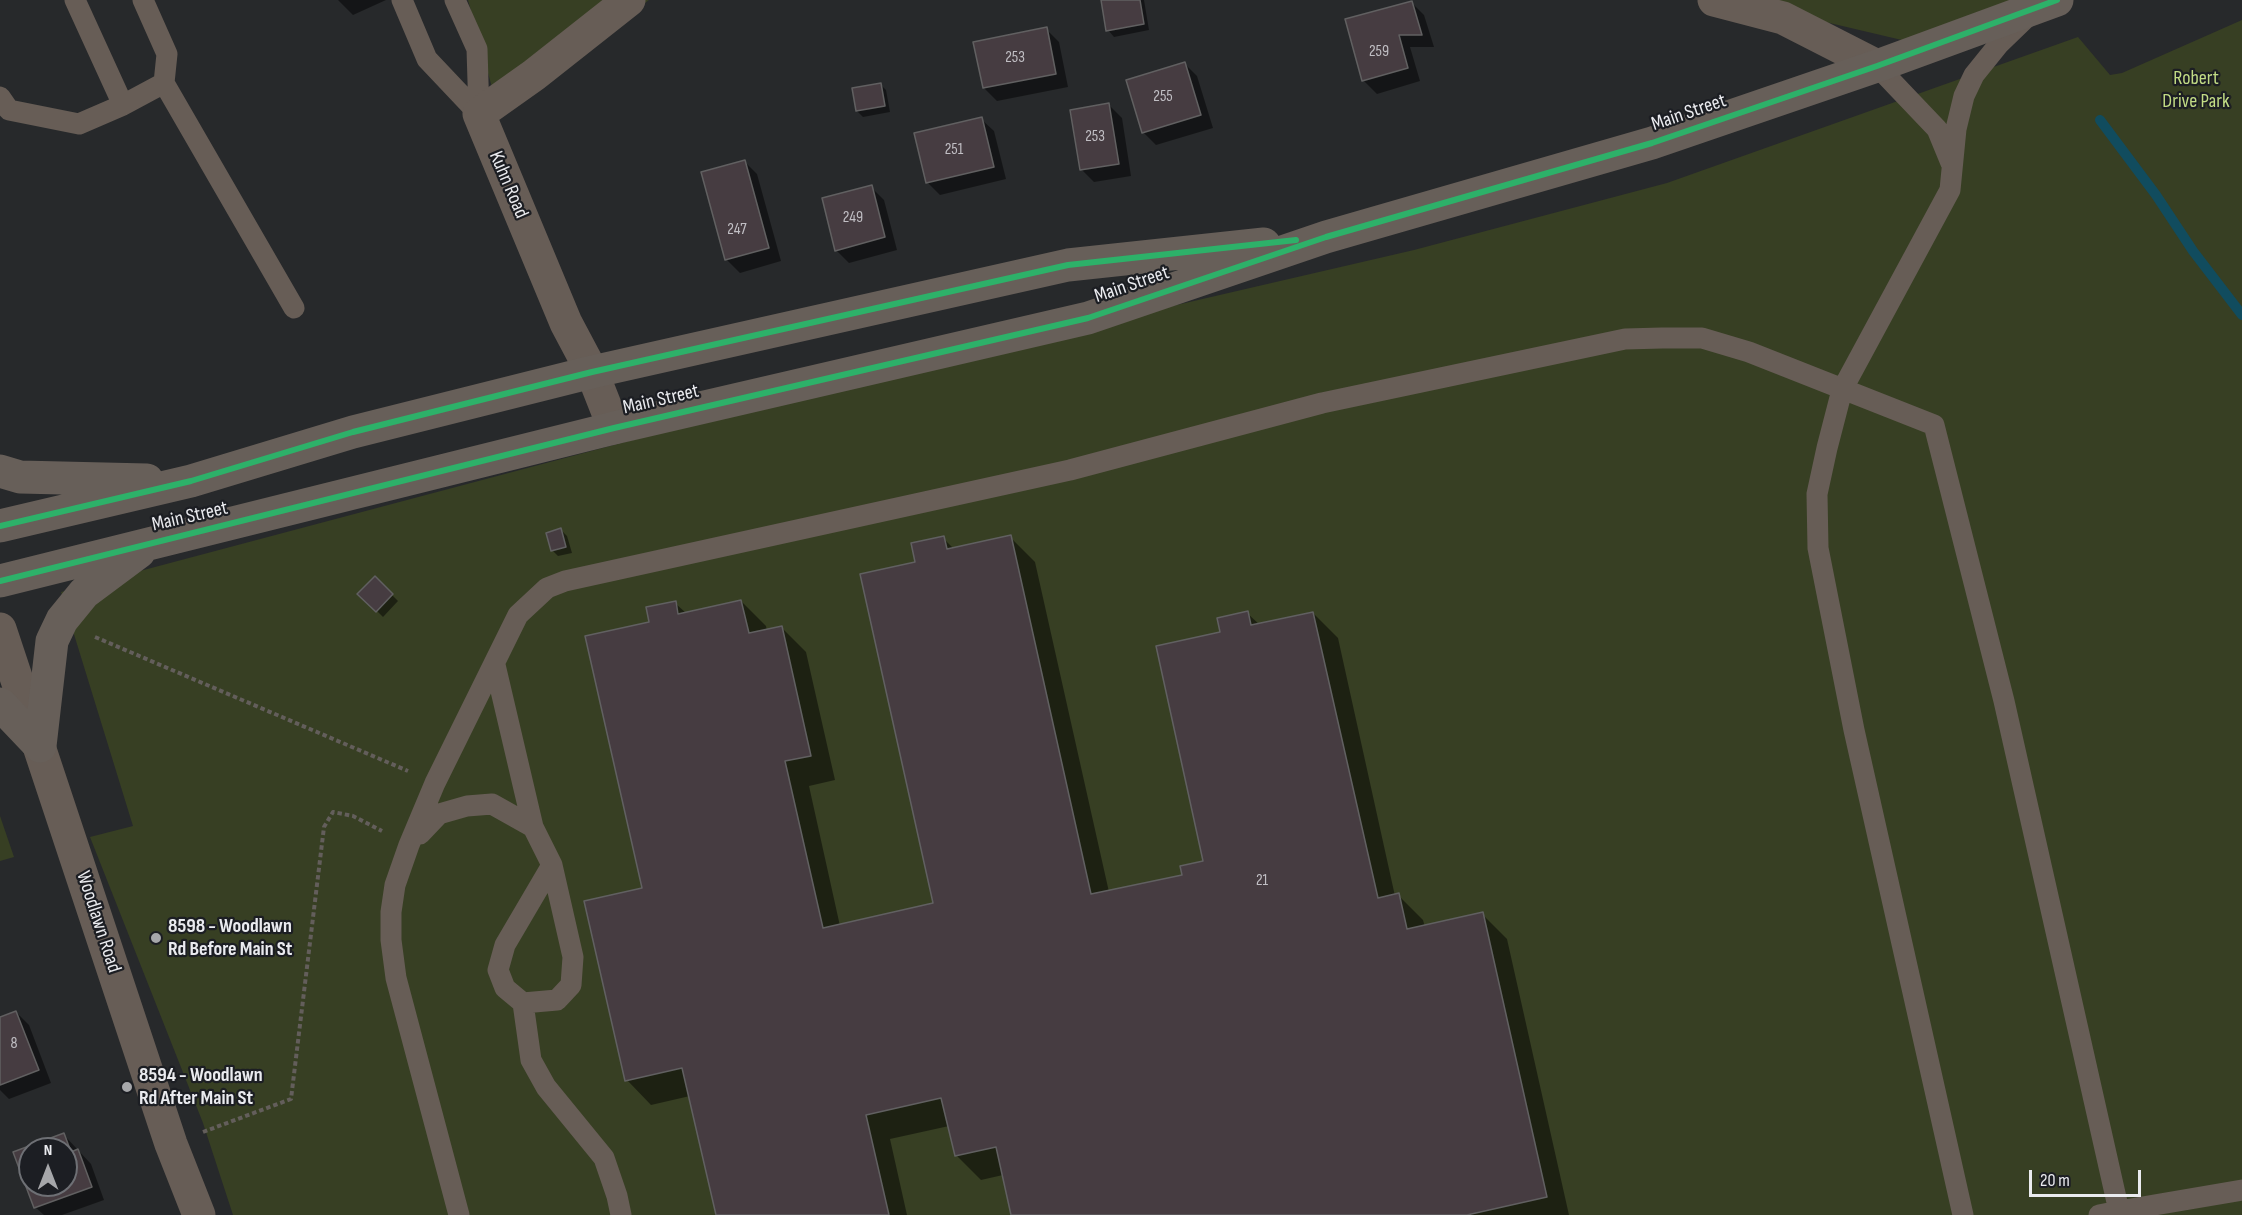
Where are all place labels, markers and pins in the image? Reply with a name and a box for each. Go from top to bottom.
place label: 8598 - Woodlawn Rd Before Main St [168,915,292,962]
marker: 8598 - Woodlawn Rd Before Main St [149,931,163,945]
place label: 8594 - Woodlawn Rd After Main St [139,1064,263,1111]
marker: 8594 - Woodlawn Rd After Main St [120,1080,134,1094]

